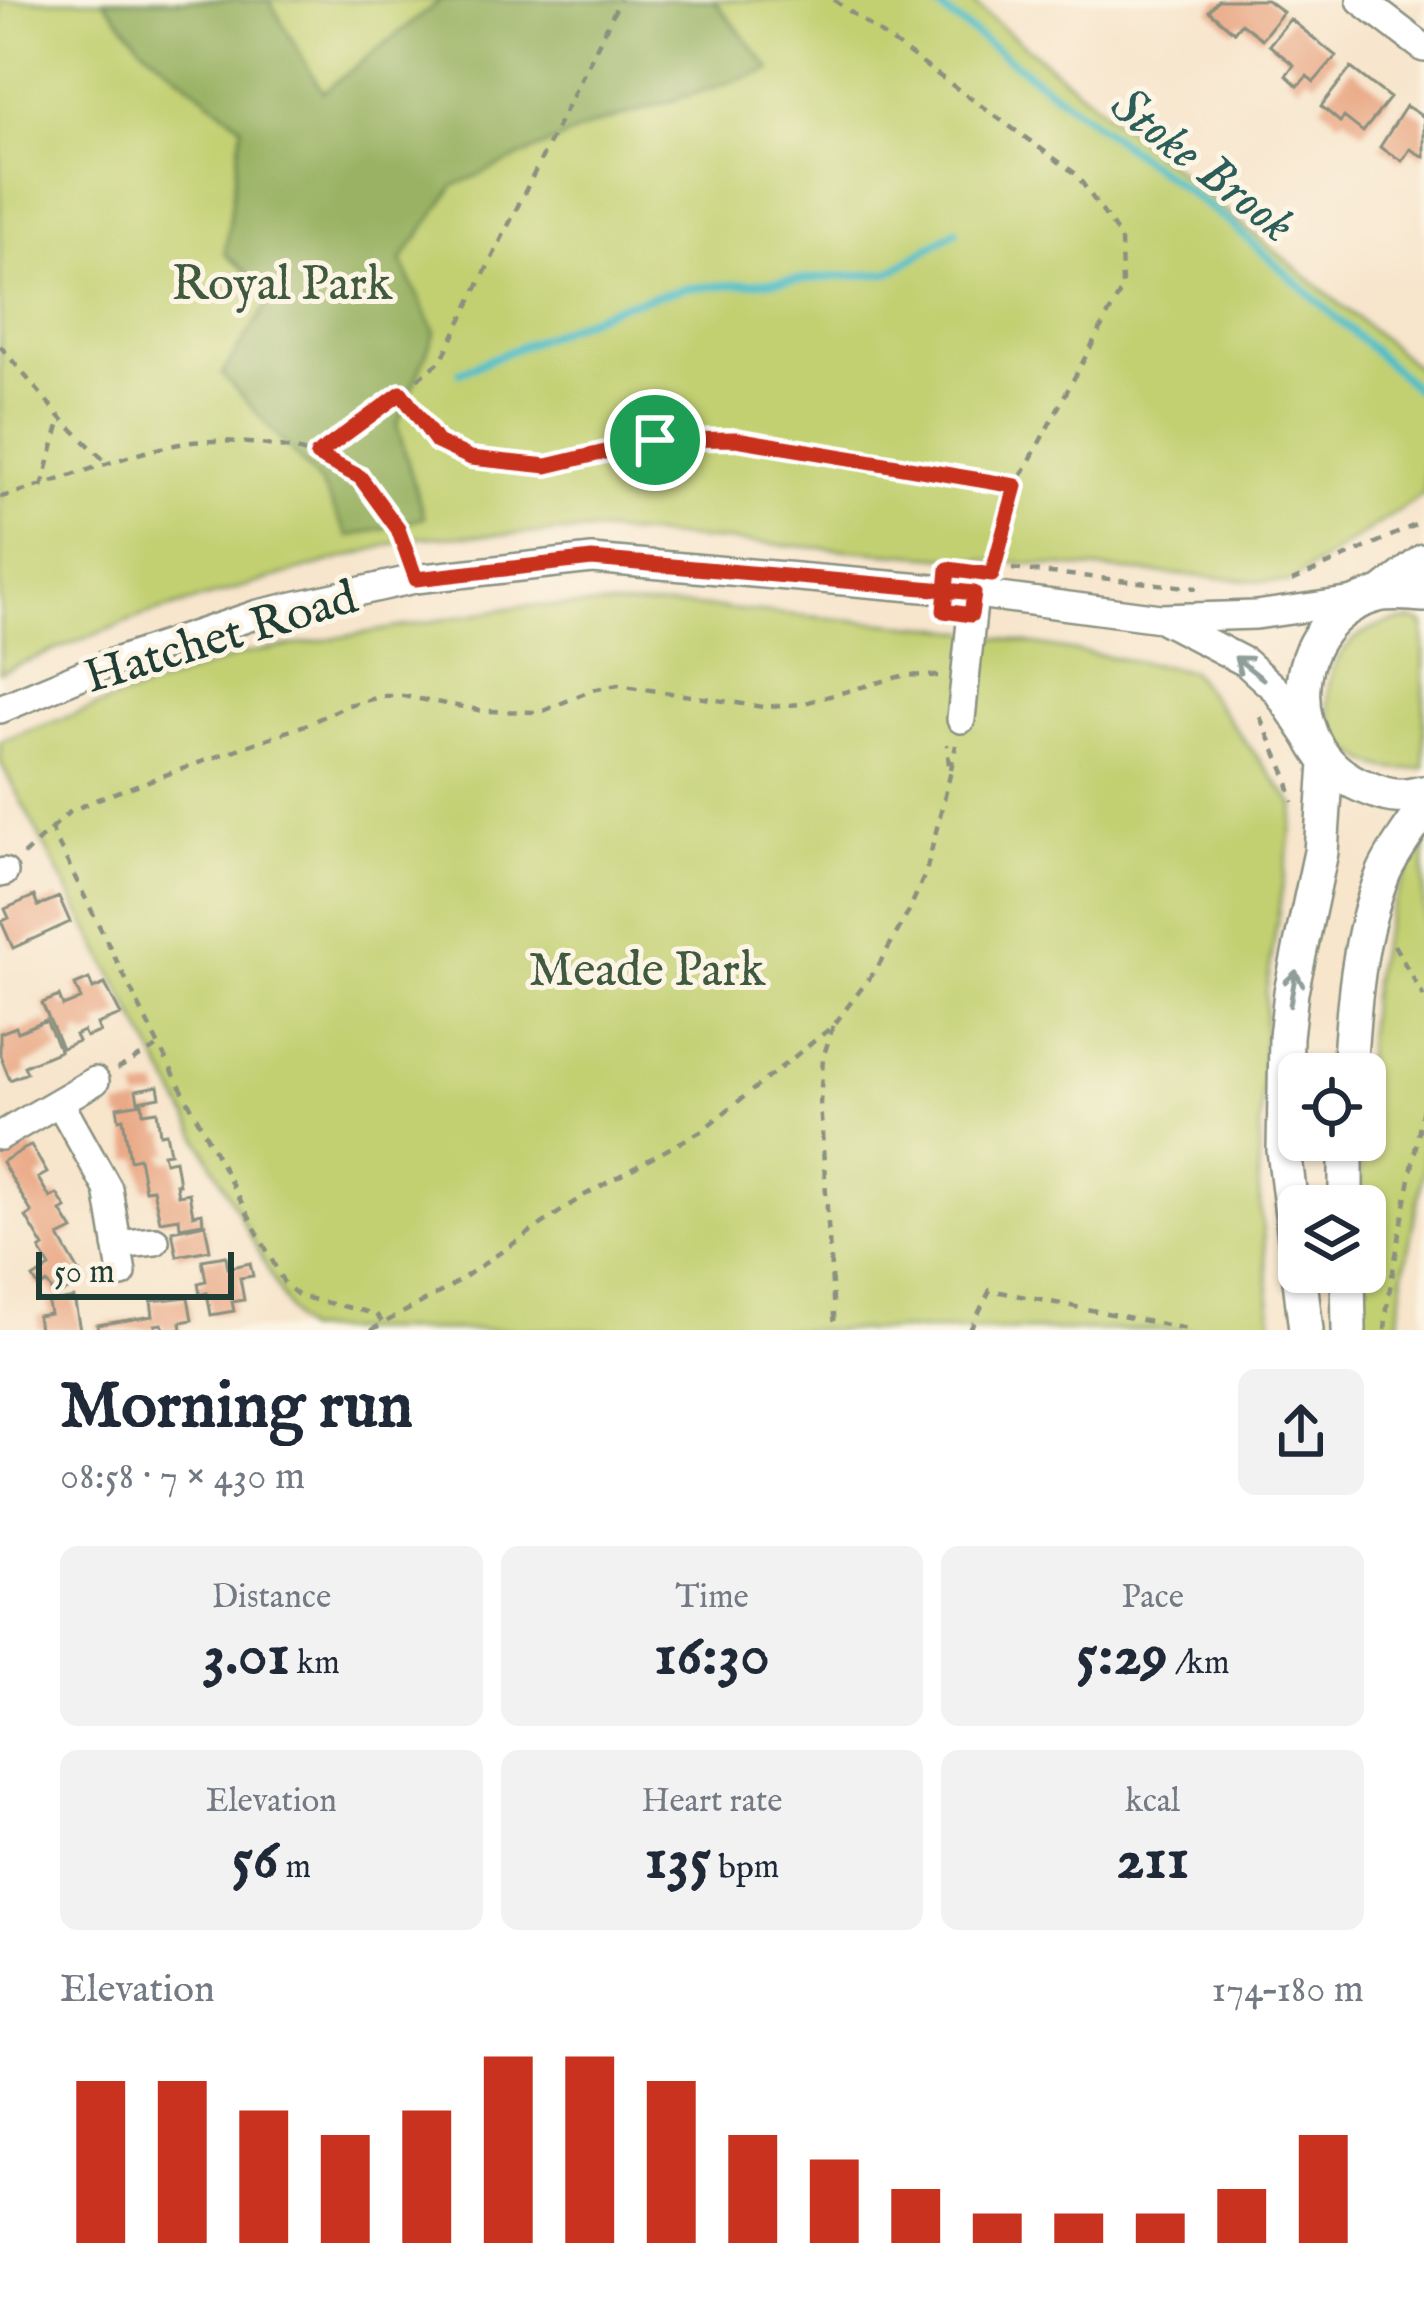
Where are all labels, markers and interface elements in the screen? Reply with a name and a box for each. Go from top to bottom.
water label: Stoke Brook [1096,74,1306,259]
park label: Royal Park [172,256,393,316]
pin [604,389,706,491]
icon: arrive [622,407,688,473]
street label: Hatchet Road [78,569,365,709]
one-way arrow [1234,655,1266,682]
park label: Meade Park [529,942,766,1002]
one-way arrow [1283,969,1305,1008]
map controls [1278,1053,1386,1293]
button: locate [1278,1053,1386,1161]
button: layers [1278,1185,1386,1293]
scale bar [36,1246,234,1299]
text: 50 m [54,1252,115,1294]
text: Morning run [60,1366,413,1450]
button: share [1238,1369,1364,1495]
text: 08:58 · 7 × 430 m [60,1453,305,1502]
text: Distance [212,1577,331,1619]
text: Time [675,1577,749,1619]
text: Pace [1121,1577,1184,1619]
text: 3.01 [203,1619,290,1695]
text: 16:30 [654,1619,770,1695]
text: 5:29 [1076,1619,1168,1695]
text: km [290,1643,340,1685]
text: /km [1168,1643,1229,1685]
text: Elevation [206,1781,337,1823]
text: Heart rate [642,1781,782,1823]
text: kcal [1125,1781,1180,1823]
text: 56 [232,1823,278,1899]
text: 135 [645,1823,711,1899]
text: 211 [1116,1823,1189,1899]
text: m [278,1847,311,1889]
text: bpm [711,1847,779,1889]
text: Elevation [60,1966,215,2015]
text: 174–180 m [1212,1966,1364,2015]

